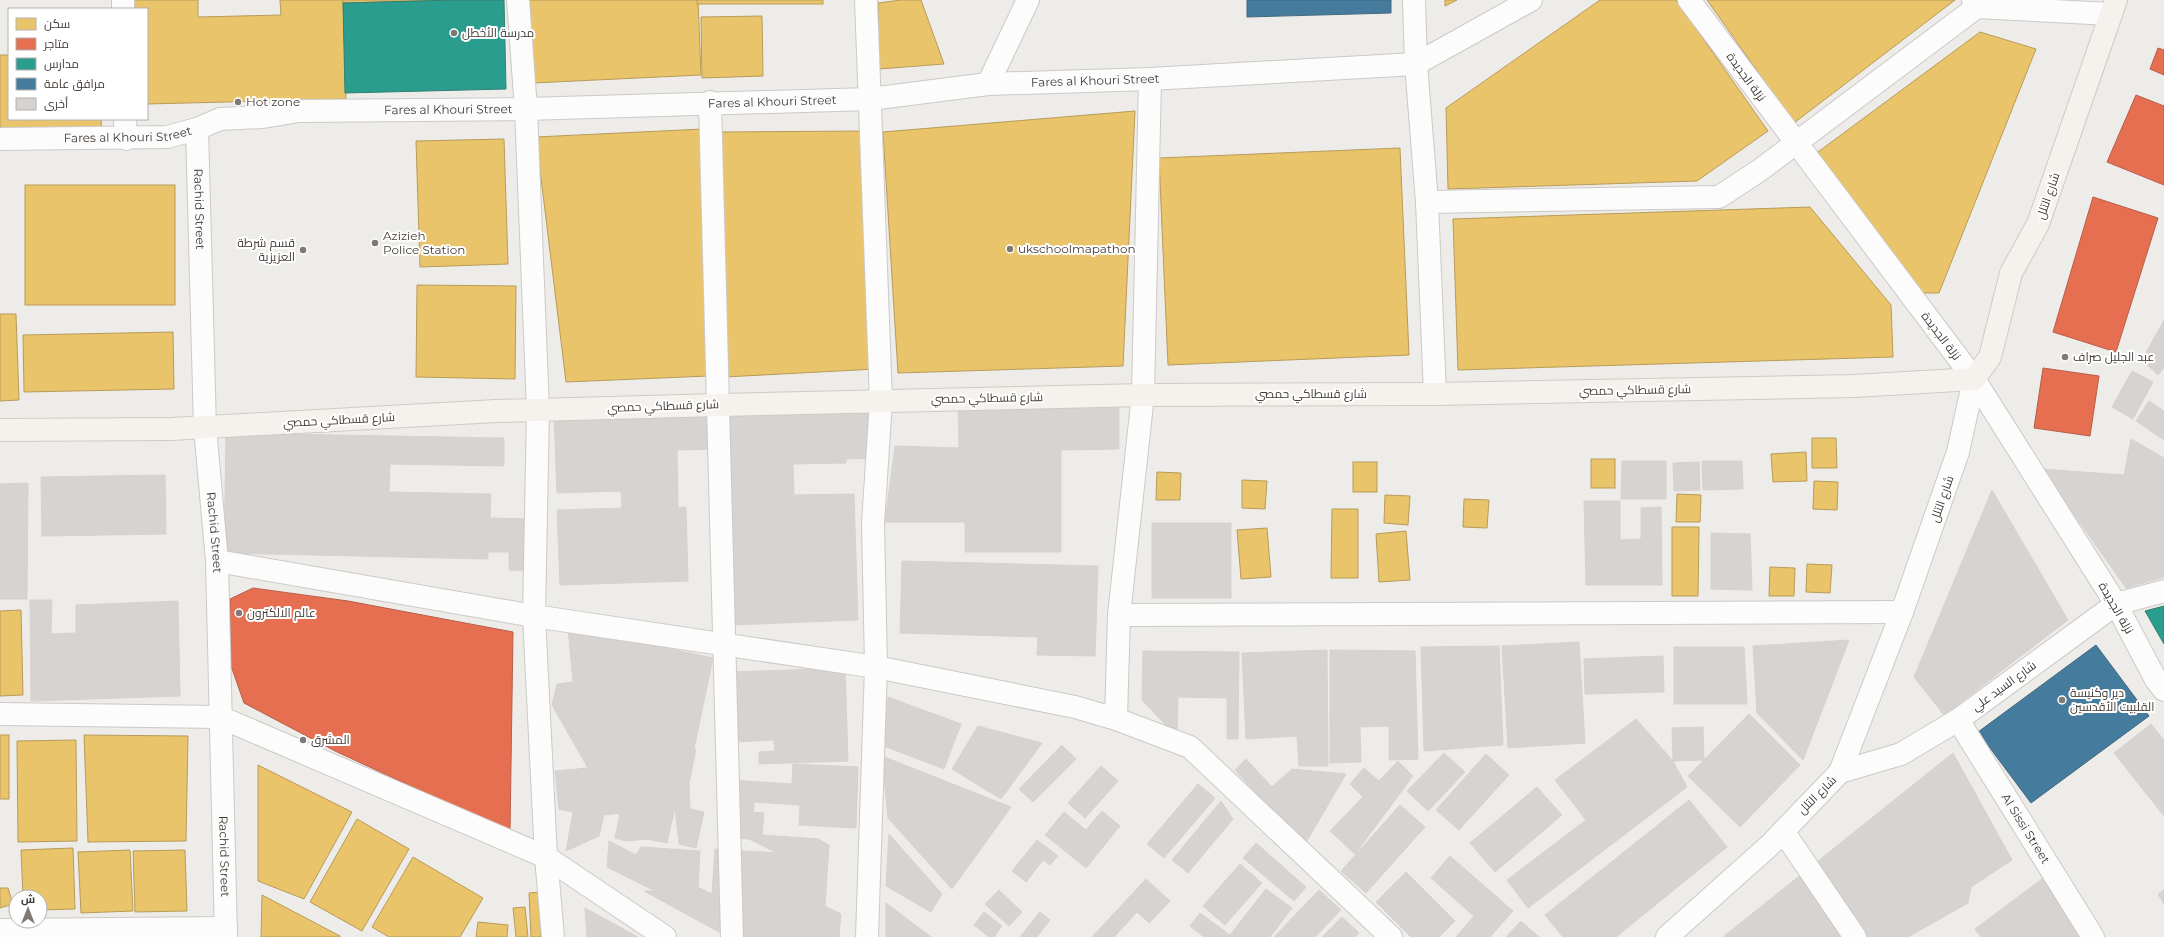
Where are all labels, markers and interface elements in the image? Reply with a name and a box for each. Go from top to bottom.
legend [8,8,148,120]
text: سكن [44,16,70,31]
place label: مدرسة الأخطل [462,25,534,40]
marker: مدرسة الأخطل [449,28,459,38]
text: متاجر [43,36,69,51]
street label: نزلة الجديدة [1724,49,1769,104]
text: مدارس [44,56,79,71]
street label: Fares al Khouri Street [1031,70,1160,90]
text: مرافق عامة [44,76,105,91]
street label: Fares al Khouri Street [708,92,837,111]
place label: Hot zone [246,94,300,109]
text: أخرى [44,96,68,111]
marker: Hot zone [233,97,243,107]
street label: Fares al Khouri Street [384,101,513,117]
street label: Fares al Khouri Street [64,123,193,145]
street label: Rachid Street [191,168,208,250]
street label: شارع التلل [2033,170,2063,222]
place label: Azizieh Police Station [383,228,465,257]
place label: قسم شرطة العزيزية [237,235,295,264]
marker: Azizieh Police Station [370,238,380,248]
place label: ukschoolmapathon [1018,241,1136,256]
marker: ukschoolmapathon [1005,244,1015,254]
marker: قسم شرطة العزيزية [298,245,308,255]
street label: نزلة الجديدة [1918,308,1965,363]
place label: عبد الجليل صراف [2073,349,2154,364]
marker: عبد الجليل صراف [2060,352,2070,362]
street label: شارع قسطاكي حمصي [1579,381,1691,401]
street label: شارع قسطاكي حمصي [1255,386,1367,404]
street label: شارع قسطاكي حمصي [931,389,1043,409]
street label: شارع قسطاكي حمصي [607,396,719,418]
street label: شارع قسطاكي حمصي [283,409,396,433]
street label: شارع التلل [1927,473,1957,525]
street label: Rachid Street [204,491,225,573]
street label: نزلة الجديدة [2096,579,2137,636]
place label: عالم الالكترون [247,605,316,621]
marker: عالم الالكترون [234,608,244,618]
street label: شارع السيد علي [1969,657,2041,716]
place label: دير وكنيسة القلبيت الأقدسين [2070,685,2154,714]
marker: دير وكنيسة القلبيت الأقدسين [2057,695,2067,705]
place label: المشرق [311,732,350,747]
marker: المشرق [298,735,308,745]
street label: شارع التلل [1794,772,1840,818]
street label: Al Sissi Street [1999,790,2054,866]
street label: Rachid Street [216,815,233,897]
north arrow [8,889,48,929]
text: ش [21,892,35,906]

